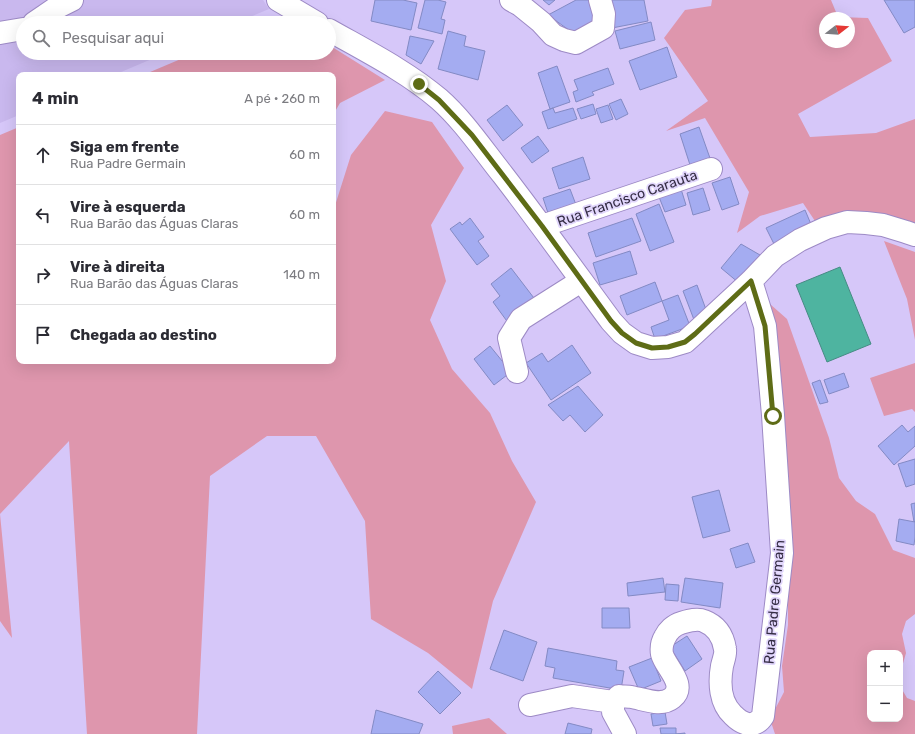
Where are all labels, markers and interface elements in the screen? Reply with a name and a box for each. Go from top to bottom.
north arrow [819,12,855,48]
search box [16,16,336,60]
icon: search [30,27,52,49]
text: Pesquisar aqui [62,29,164,47]
route end [410,75,428,93]
text: 4 min [32,88,79,108]
text: A pé · 260 m [244,91,320,106]
text: Siga em frente [70,138,179,156]
icon: ahead [32,144,54,166]
text: 60 m [289,147,320,162]
text: Rua Padre Germain [70,156,186,171]
street label: Rua Francisco Carauta [555,166,700,230]
text: Vire à esquerda [70,198,186,216]
icon: left [32,204,54,226]
text: 60 m [289,207,320,222]
text: Rua Barão das Águas Claras [70,216,238,231]
text: Vire à direita [70,258,165,276]
icon: right [32,264,54,286]
text: 140 m [283,267,320,282]
text: Rua Barão das Águas Claras [70,276,238,291]
icon: arrive [32,324,54,346]
text: Chegada ao destino [70,326,217,344]
route start [764,407,782,425]
street label: Rua Padre Germain [761,539,788,665]
map controls [867,650,903,722]
button: + [867,650,903,686]
button: − [867,686,903,722]

